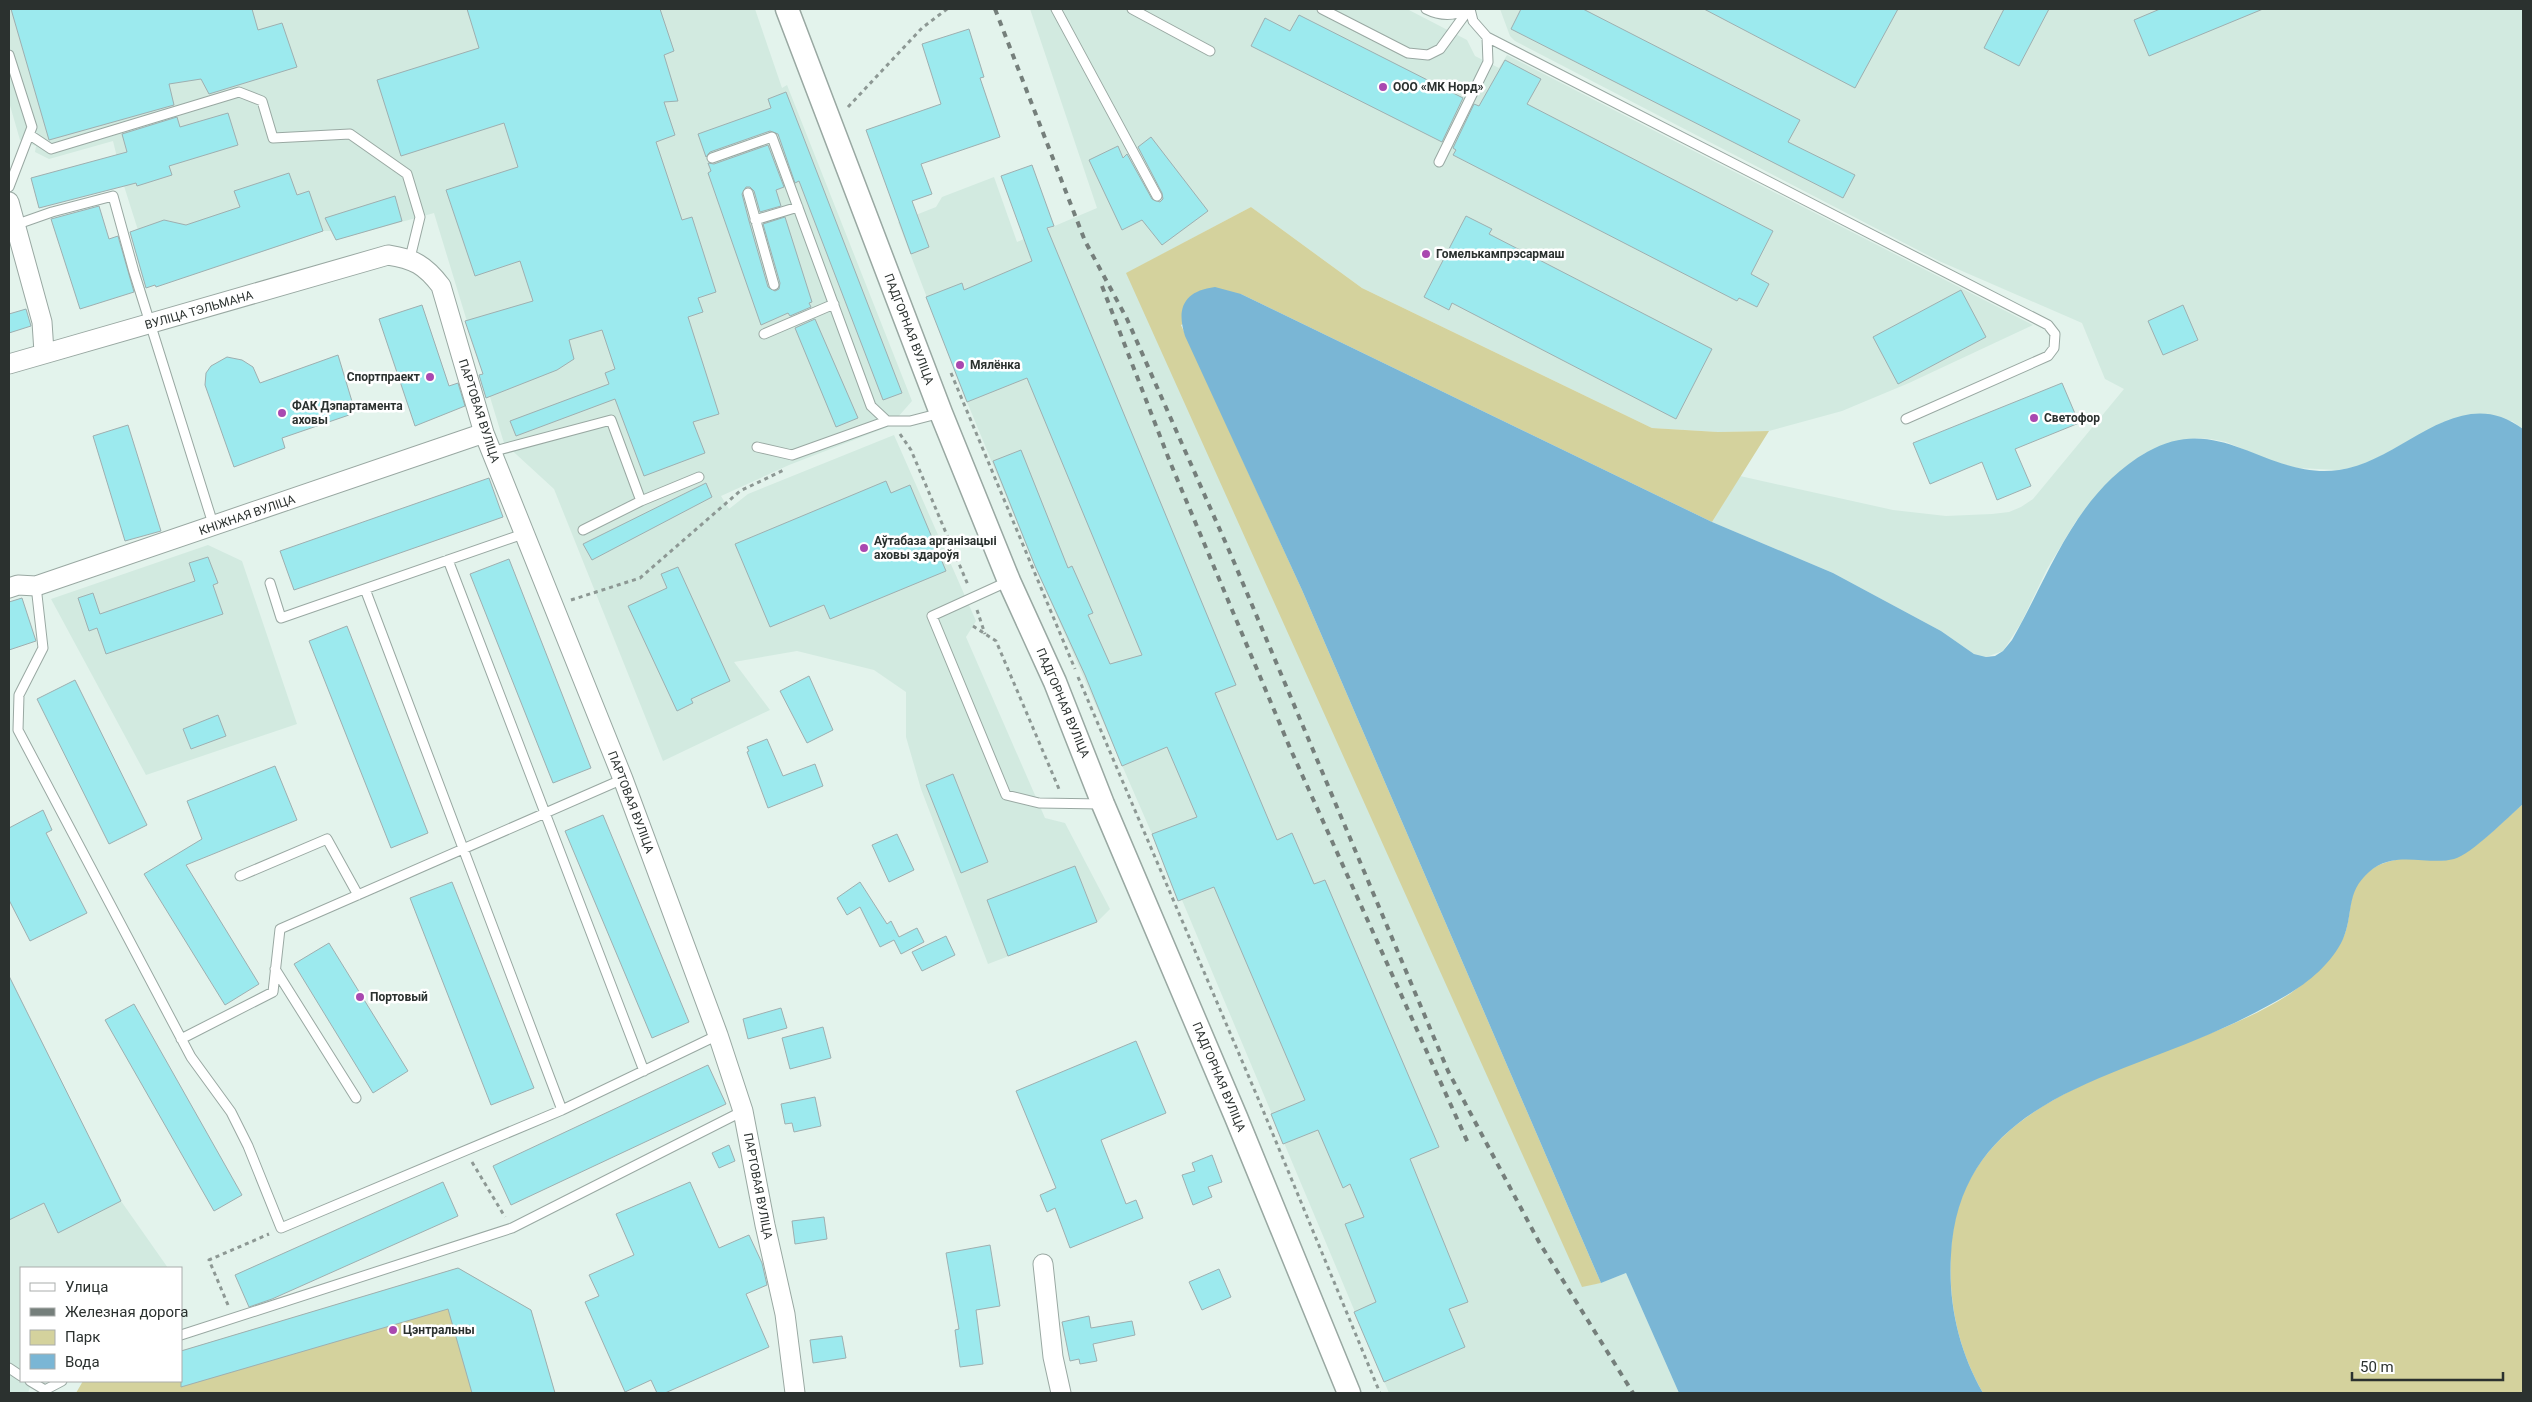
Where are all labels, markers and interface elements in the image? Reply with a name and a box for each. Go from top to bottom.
place label: ООО «МК Норд» [1393,80,1484,94]
marker: ООО «МК Норд» [1377,81,1389,93]
place label: Гомелькампрэсармаш [1436,247,1565,261]
marker: Гомелькампрэсармаш [1420,248,1432,260]
street label: ПАДГОРНАЯ ВУЛІЦА [881,271,937,387]
street label: ВУЛІЦА ТЭЛЬМАНА [143,288,255,332]
street label: ПАРТОВАЯ ВУЛІЦА [456,357,502,465]
place label: Мялёнка [970,358,1021,372]
marker: Мялёнка [954,359,966,371]
place label: Спортпраект [347,370,420,384]
marker: Спортпраект [424,371,436,383]
place label: ФАК Дэпартамента аховы [292,399,403,427]
marker: ФАК Дэпартамента аховы [276,407,288,419]
place label: Светофор [2044,411,2100,425]
marker: Светофор [2028,412,2040,424]
street label: КНІЖНАЯ ВУЛІЦА [197,492,297,538]
place label: Аўтабаза арганізацыі аховы здароўя [874,534,997,562]
marker: Аўтабаза арганізацыі аховы здароўя [858,542,870,554]
street label: ПАДГОРНАЯ ВУЛІЦА [1034,646,1093,760]
street label: ПАРТОВАЯ ВУЛІЦА [605,749,657,855]
place label: Портовый [370,990,428,1004]
marker: Портовый [354,991,366,1003]
street label: ПАДГОРНАЯ ВУЛІЦА [1190,1020,1249,1134]
street label: ПАРТОВАЯ ВУЛІЦА [741,1132,775,1241]
legend [20,1267,182,1382]
text: Улица [65,1278,108,1296]
text: Железная дорога [65,1303,188,1321]
place label: Цэнтральны [403,1323,475,1337]
marker: Цэнтральны [387,1324,399,1336]
text: Парк [65,1328,100,1346]
scale bar [2352,1350,2503,1382]
text: Вода [65,1353,100,1371]
text: 50 m [2360,1358,2394,1376]

